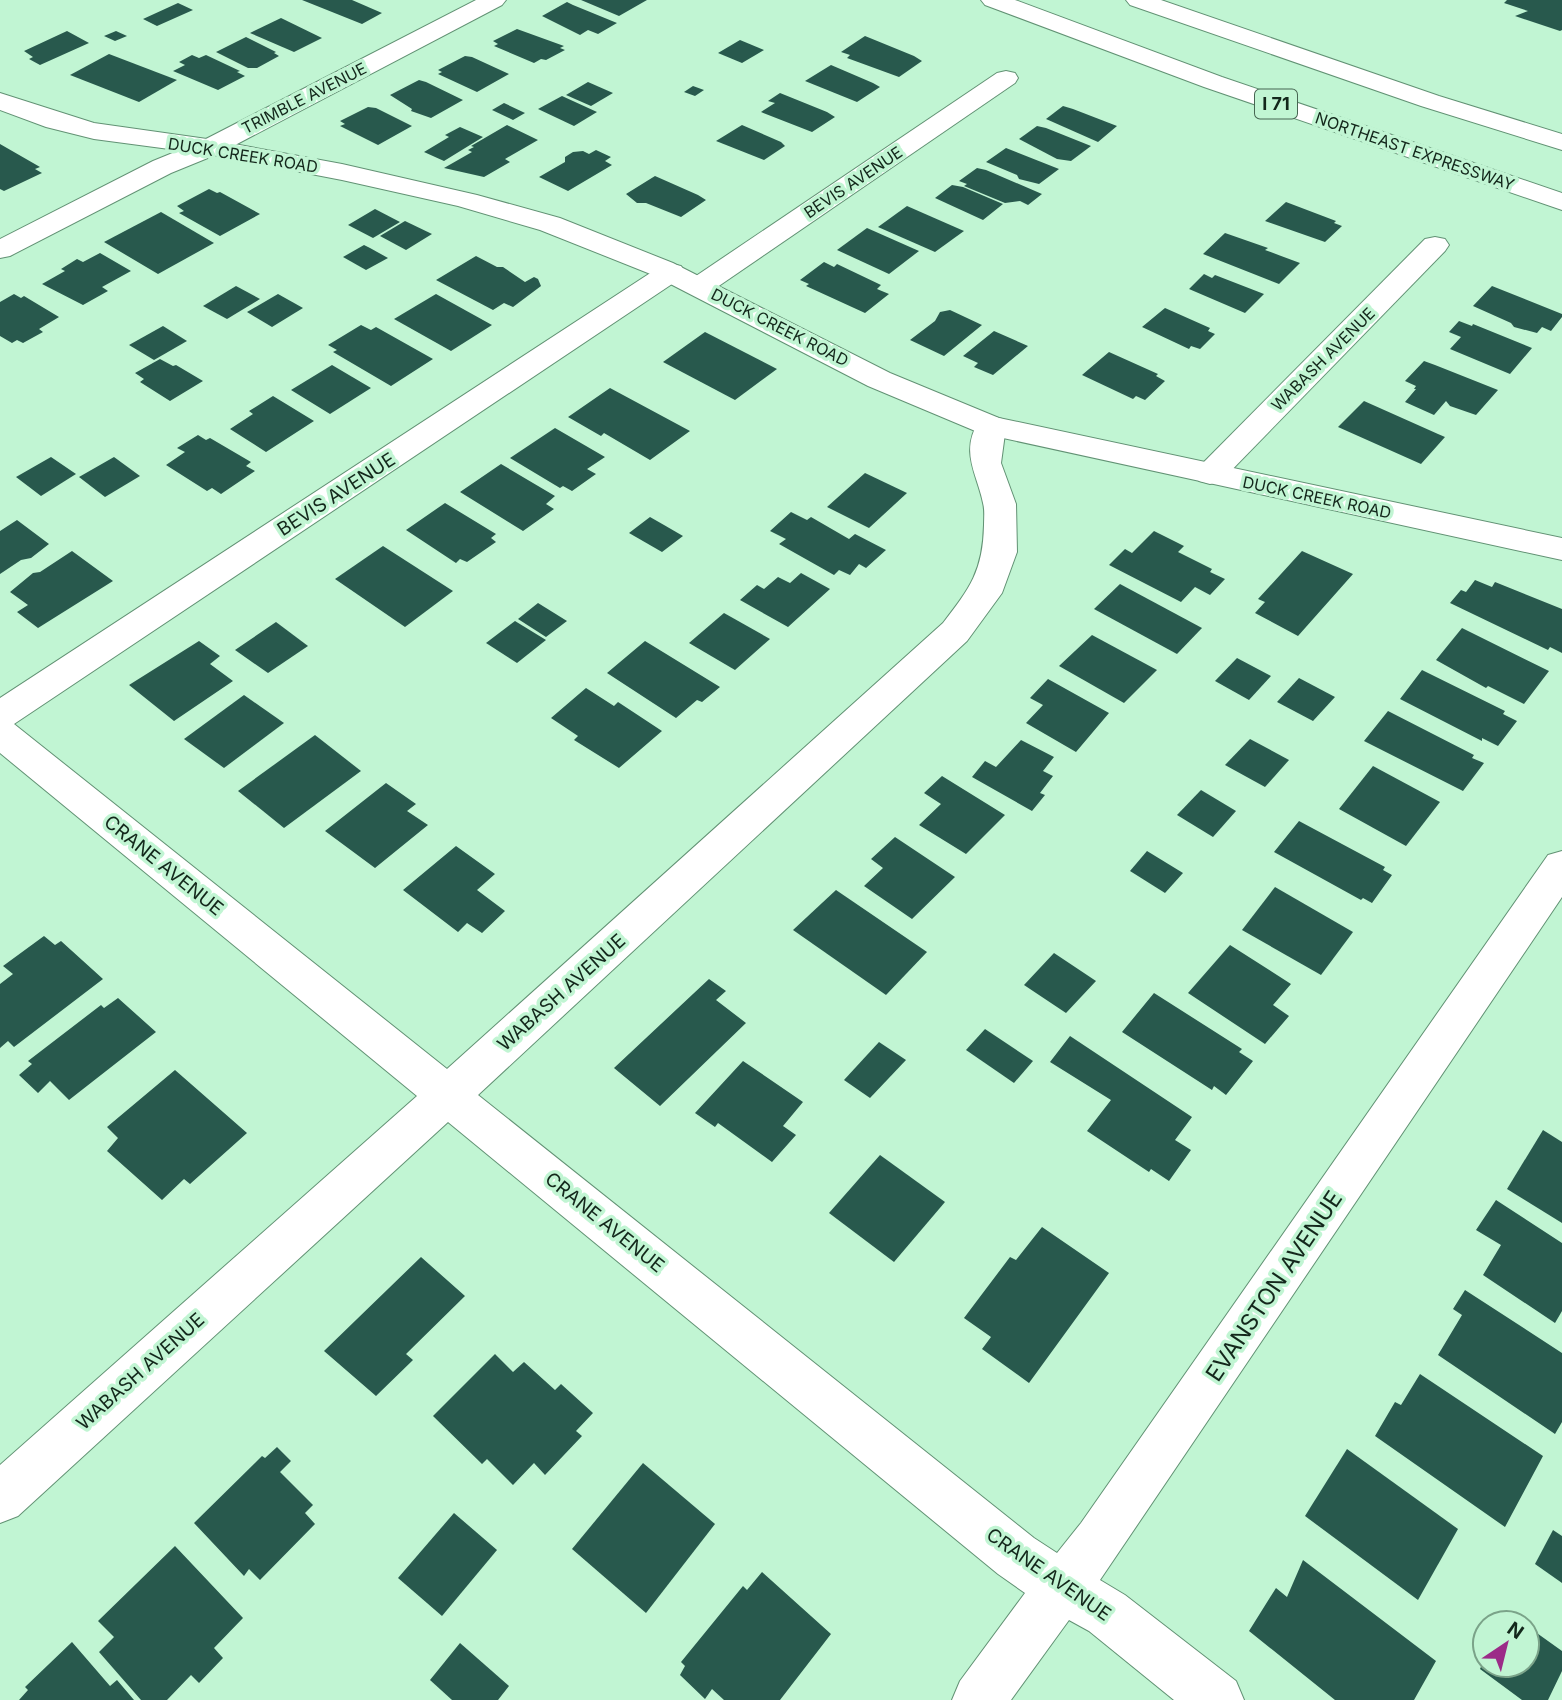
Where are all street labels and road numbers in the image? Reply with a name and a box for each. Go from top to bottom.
street label: TRIMBLE AVENUE [238,58,370,138]
road number: I 71 [1255,90,1297,119]
street label: NORTHEAST EXPRESSWAY [1313,107,1517,195]
street label: DUCK CREEK ROAD [167,133,319,177]
street label: BEVIS AVENUE [800,142,906,222]
street label: DUCK CREEK ROAD [708,284,852,370]
street label: WABASH AVENUE [1267,303,1379,415]
street label: BEVIS AVENUE [273,448,399,541]
street label: DUCK CREEK ROAD [1241,471,1393,523]
street label: CRANE AVENUE [100,810,228,920]
street label: WABASH AVENUE [493,929,630,1056]
street label: CRANE AVENUE [541,1167,669,1277]
street label: EVANSTON AVENUE [1200,1185,1348,1387]
street label: WABASH AVENUE [72,1308,209,1435]
street label: CRANE AVENUE [982,1523,1115,1626]

